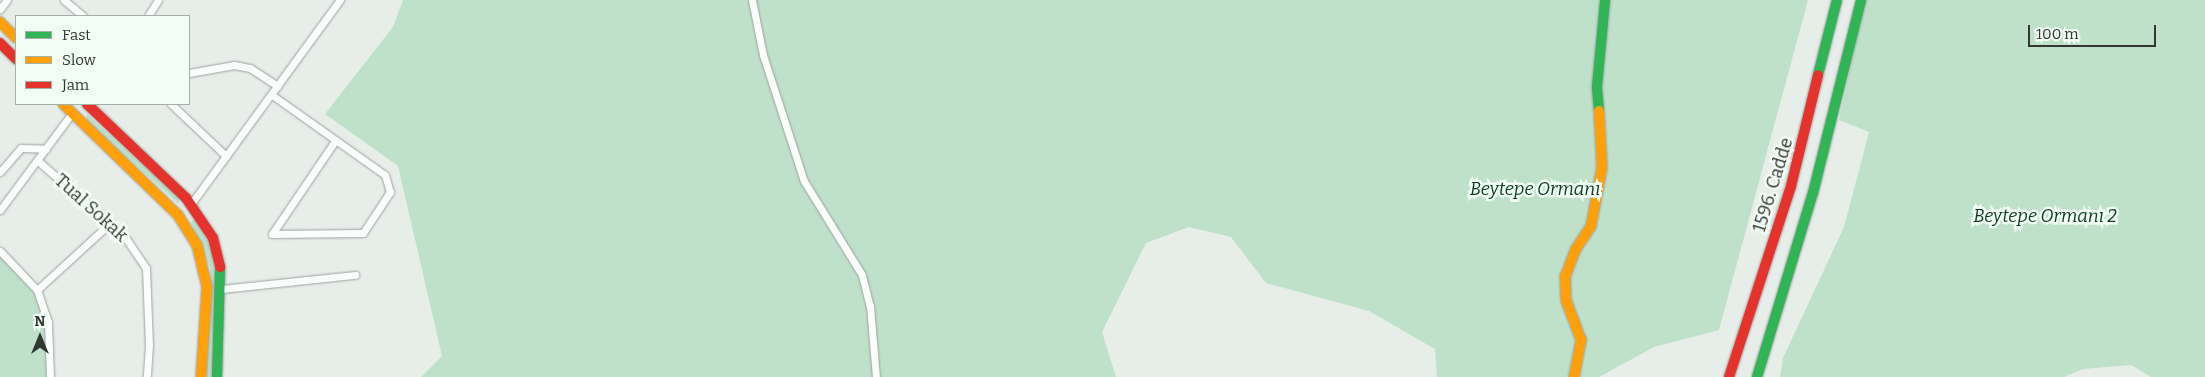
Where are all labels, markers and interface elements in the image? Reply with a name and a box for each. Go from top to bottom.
legend [15,15,190,105]
scale bar [2030,15,2158,47]
text: 100 m [2036,25,2079,43]
text: Fast [62,26,91,44]
text: Slow [62,51,96,69]
text: Jam [62,76,89,94]
street label: 1596. Cadde [1748,135,1798,235]
street label: Tual Sokak [50,170,132,246]
park label: Beytepe Ormanı [1470,178,1600,200]
park label: Beytepe Ormanı 2 [1973,205,2117,227]
north arrow [15,312,65,362]
text: N [35,313,45,330]

